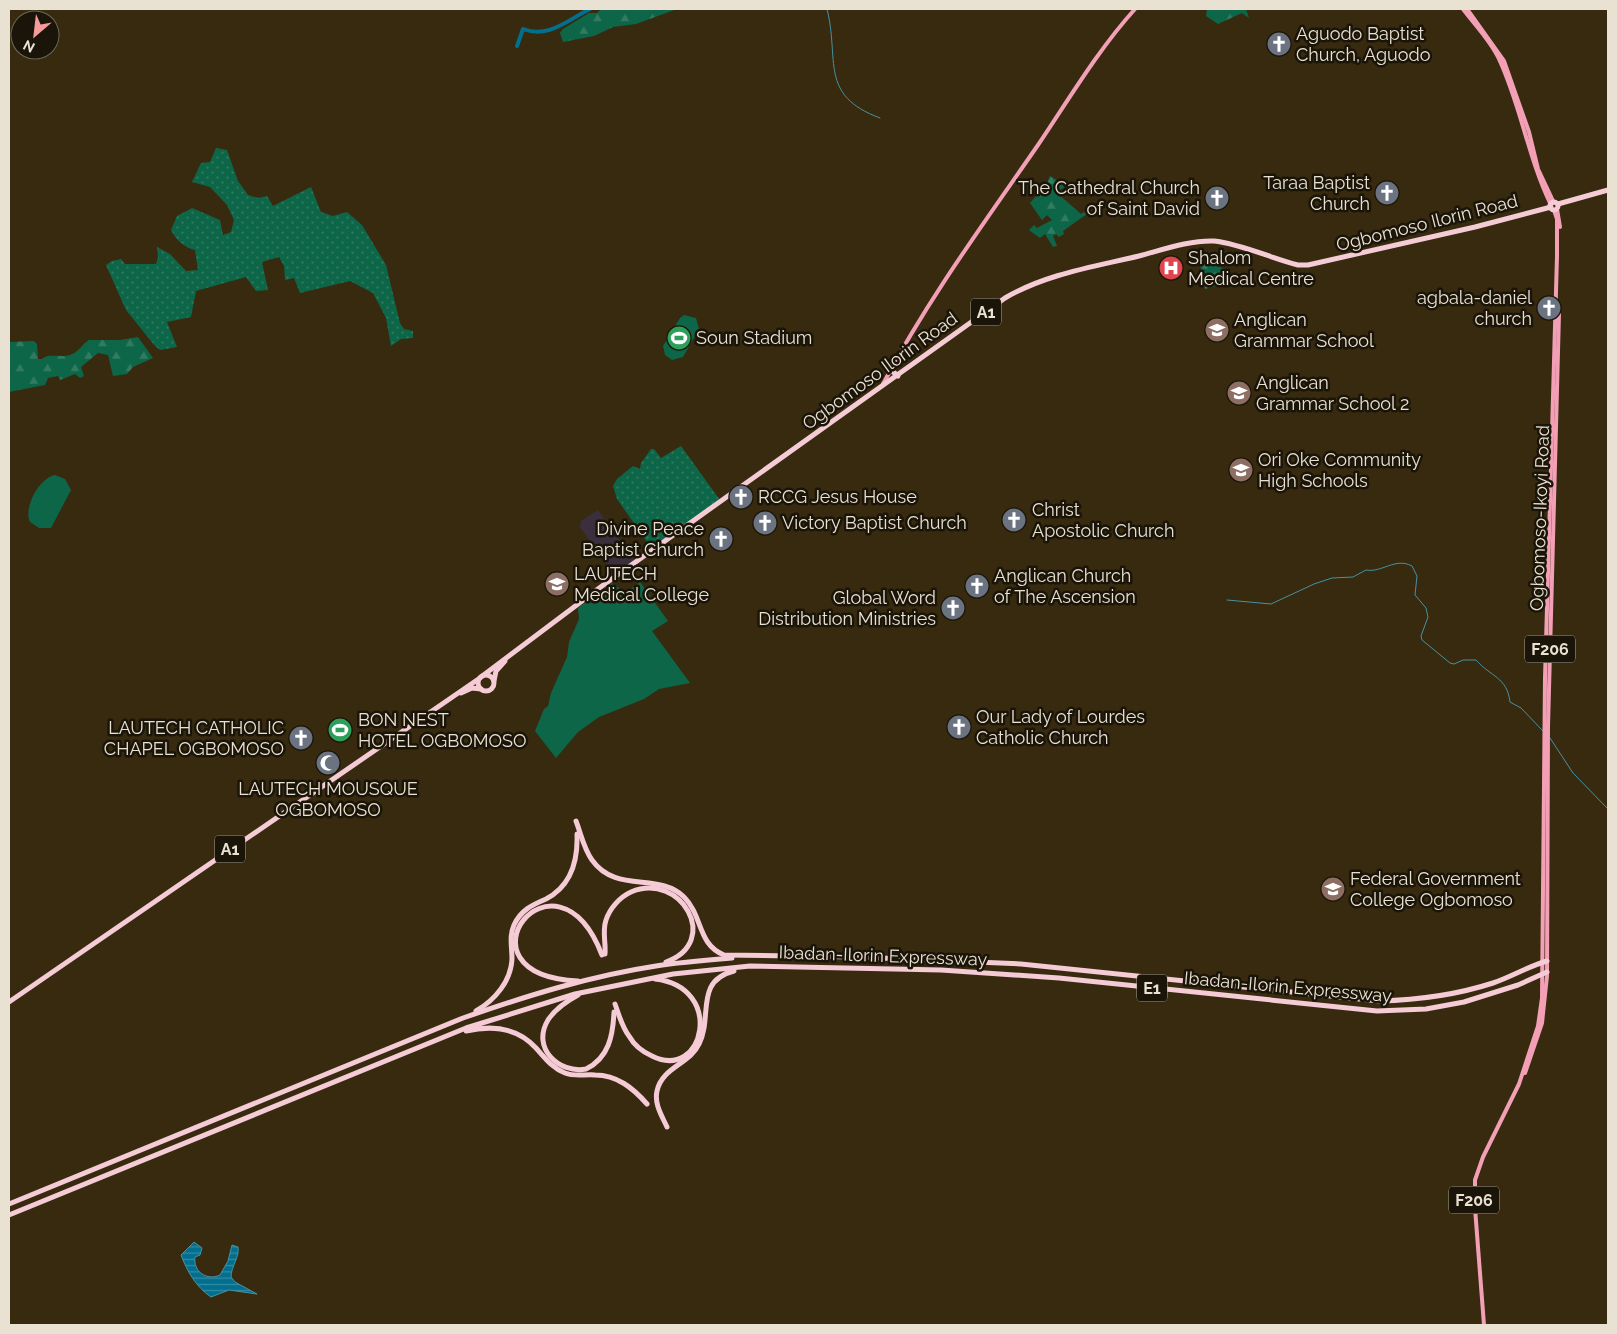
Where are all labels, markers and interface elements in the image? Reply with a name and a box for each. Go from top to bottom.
north arrow [10,10,60,60]
place label: Aguodo Baptist Church, Aguodo [1296,23,1431,65]
church icon: Aguodo Baptist Church, Aguodo [1266,31,1292,57]
text: N [20,37,37,56]
place label: Taraa Baptist Church [1263,172,1370,214]
place label: The Cathedral Church of Saint David [1018,177,1200,219]
church icon: Taraa Baptist Church [1374,180,1400,206]
church icon: The Cathedral Church of Saint David [1204,185,1230,211]
street label: Ogbomoso Ilorin Road [1334,190,1520,255]
place label: Shalom Medical Centre [1188,247,1314,289]
hospital icon: Shalom Medical Centre [1158,255,1184,281]
place label: agbala-daniel church [1417,287,1532,329]
church icon: agbala-daniel church [1536,295,1562,321]
road number: A1 [971,298,1001,326]
street label: Ogbomoso Ilorin Road [798,307,961,434]
place label: Anglican Grammar School [1234,309,1374,351]
school or university icon: Anglican Grammar School [1204,317,1230,343]
sports icon: Soun Stadium [666,325,692,351]
place label: Soun Stadium [696,327,812,348]
place label: Anglican Grammar School 2 [1256,372,1409,414]
school or university icon: Anglican Grammar School 2 [1226,380,1252,406]
street label: Ogbomoso-Ikoyi Road [1526,425,1553,611]
place label: Ori Oke Community High Schools [1258,449,1421,491]
school or university icon: Ori Oke Community High Schools [1228,457,1254,483]
church icon: RCCG Jesus House [728,484,754,510]
place label: RCCG Jesus House [758,486,917,507]
place label: Christ Apostolic Church [1032,499,1175,541]
church icon: Christ Apostolic Church [1001,507,1027,533]
church icon: Victory Baptist Church [752,510,778,536]
place label: Victory Baptist Church [782,512,967,533]
place label: Divine Peace Baptist Church [582,518,704,560]
church icon: Divine Peace Baptist Church [708,526,734,552]
place label: LAUTECH Medical College [574,563,709,605]
place label: Anglican Church of The Ascension [994,565,1136,607]
school or university icon: LAUTECH Medical College [544,571,570,597]
church icon: Anglican Church of The Ascension [964,573,990,599]
place label: Global Word Distribution Ministries [758,587,936,629]
church icon: Global Word Distribution Ministries [940,595,966,621]
road number: F206 [1525,636,1575,662]
place label: Our Lady of Lourdes Catholic Church [976,706,1145,748]
place label: BON NEST HOTEL OGBOMOSO [358,709,527,751]
church icon: Our Lady of Lourdes Catholic Church [946,714,972,740]
place label: LAUTECH CATHOLIC CHAPEL OGBOMOSO [104,717,284,759]
sports icon: BON NEST HOTEL OGBOMOSO [327,717,353,743]
church icon: LAUTECH CATHOLIC CHAPEL OGBOMOSO [288,725,314,751]
mosque icon: LAUTECH MOUSQUE OGBOMOSO [315,750,341,776]
place label: LAUTECH MOUSQUE OGBOMOSO [238,778,418,820]
road number: A1 [215,836,245,862]
place label: Federal Government College Ogbomoso [1350,868,1521,910]
school or university icon: Federal Government College Ogbomoso [1320,876,1346,902]
street label: Ibadan-Ilorin Expressway [778,941,988,970]
street label: Ibadan-Ilorin Expressway [1183,967,1393,1006]
road number: E1 [1137,974,1167,1001]
road number: F206 [1449,1186,1499,1214]

